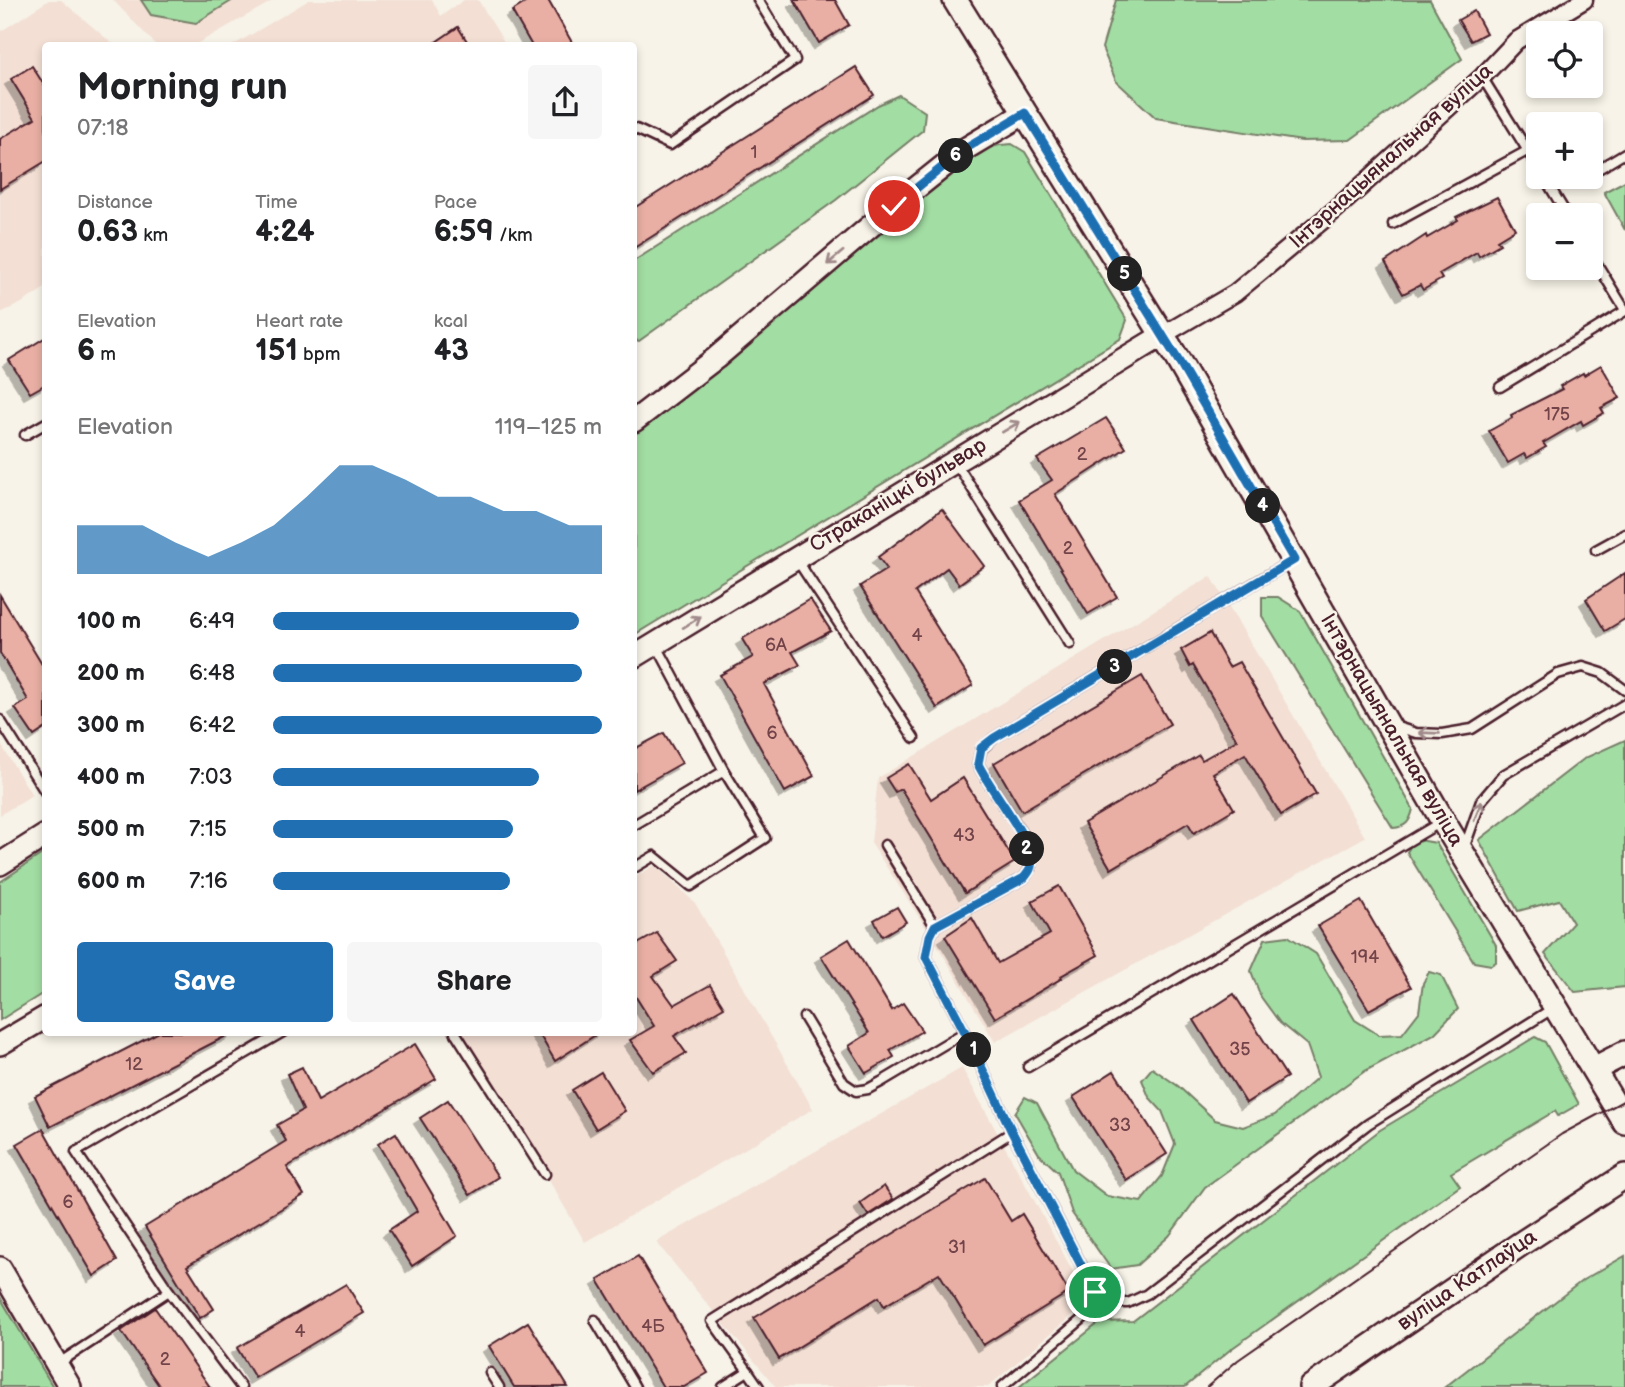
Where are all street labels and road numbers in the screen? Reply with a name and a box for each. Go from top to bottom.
street label: Інтэрнацыянальная вуліца [1284,58,1498,254]
street label: Страканіцкі бульвар [805,432,991,558]
street label: Інтэрнацыянальная вуліца [1315,609,1469,851]
street label: вуліца Катлаўца [1393,1224,1542,1336]

